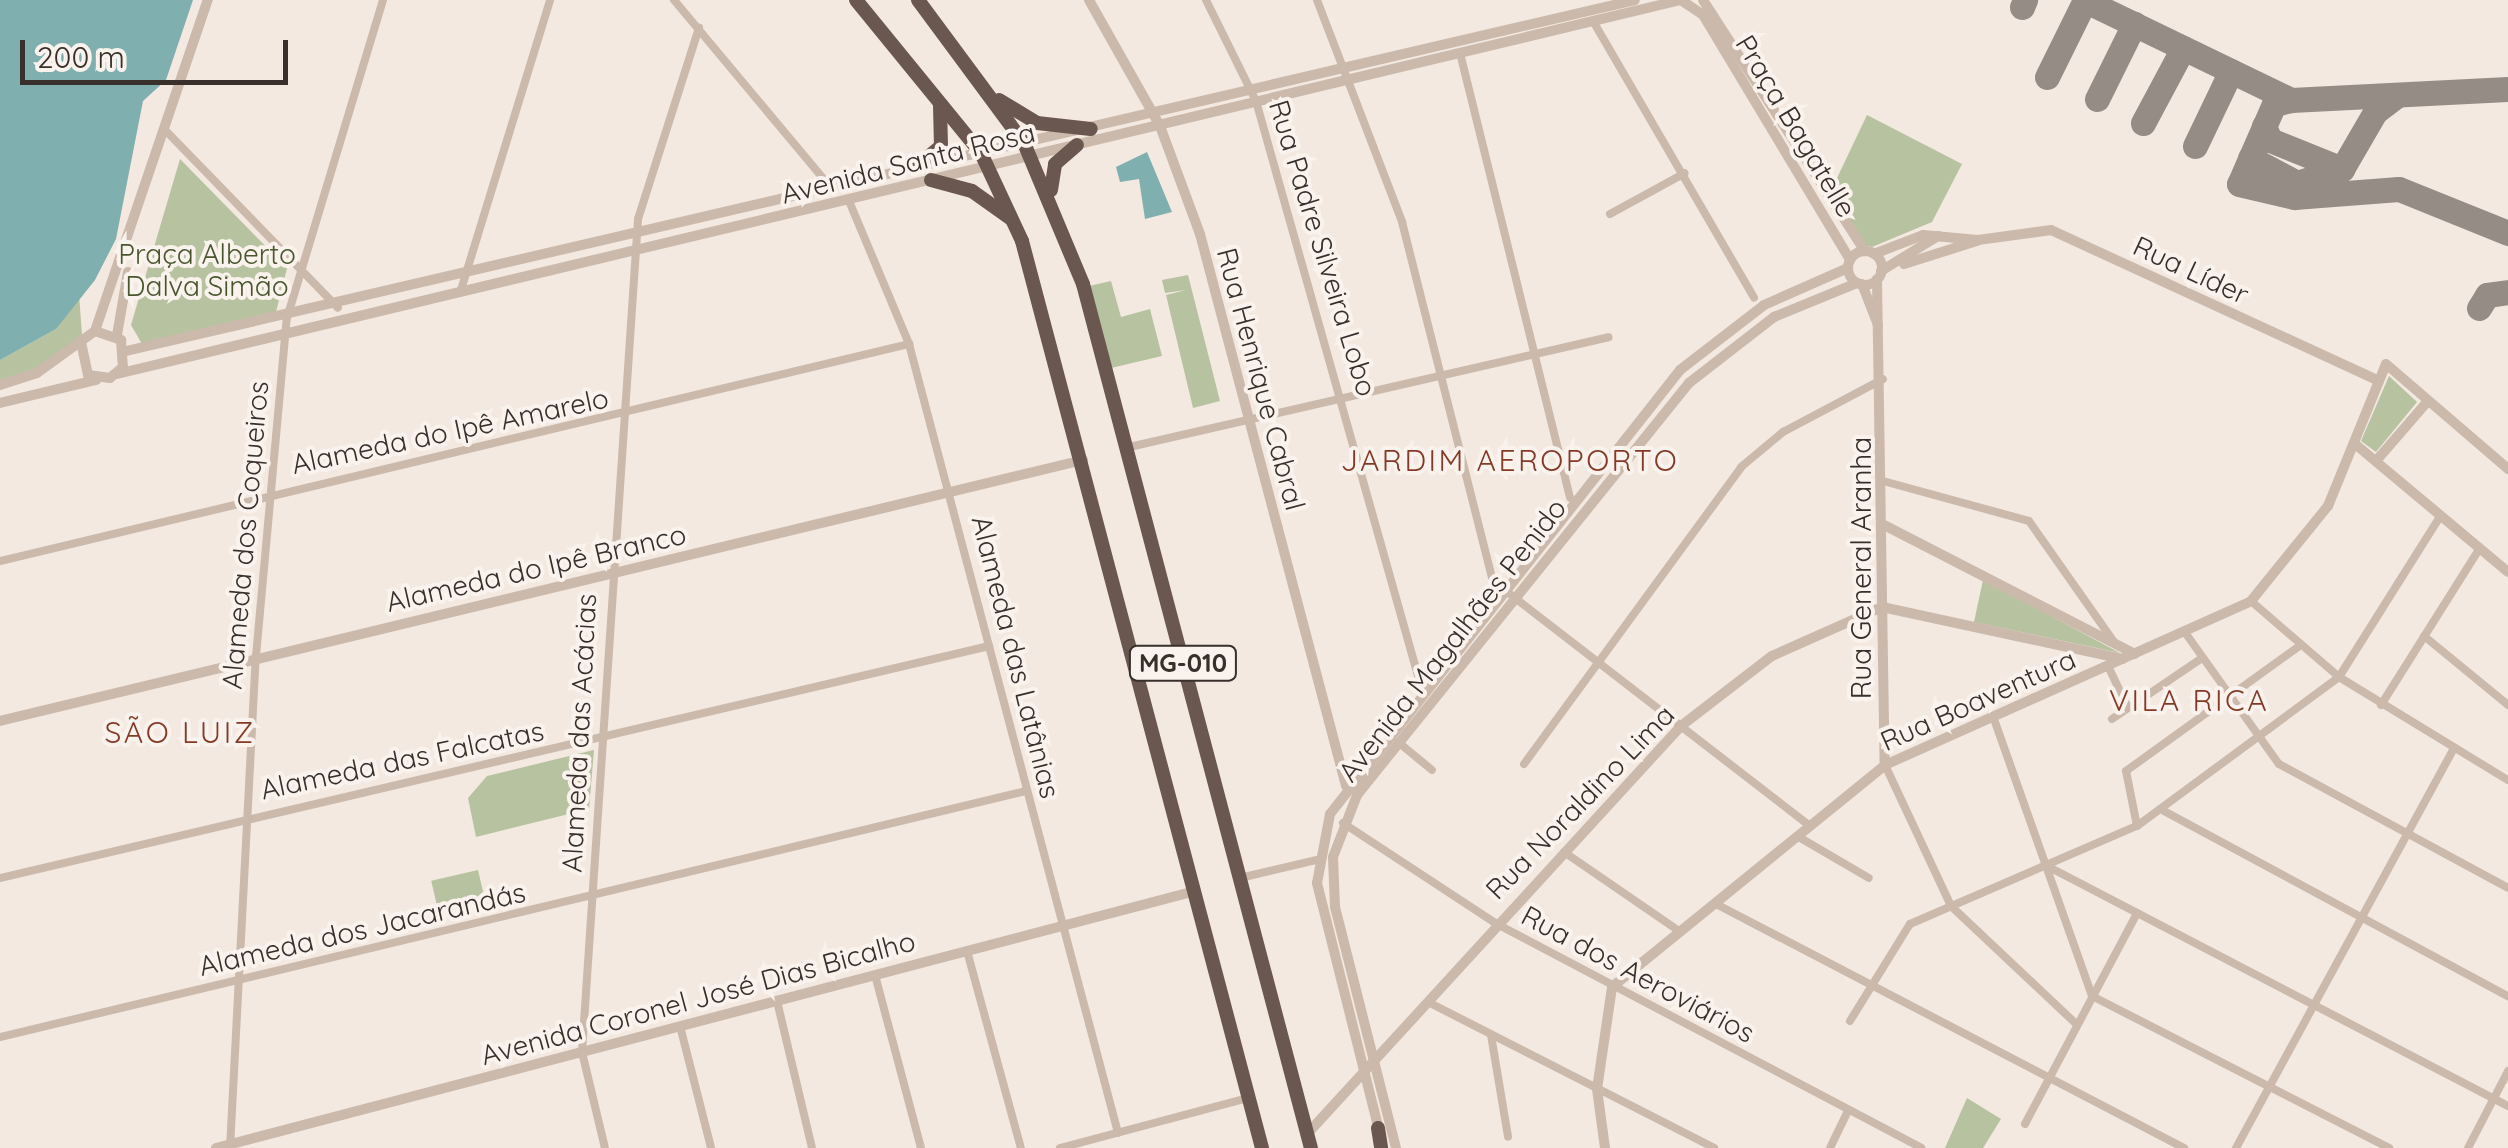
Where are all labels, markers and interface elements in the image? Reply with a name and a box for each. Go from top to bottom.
scale bar [25,20,292,82]
street label: Praça Bagatelle [1728,29,1864,223]
text: 200 m [37,38,125,76]
street label: Rua Padre Silveira Lobo [1262,96,1384,400]
street label: Avenida Santa Rosa [778,115,1038,211]
street label: Rua Líder [2128,229,2254,311]
park label: Praça Alberto Dalva Simão [118,237,296,303]
street label: Rua Henrique Cabral [1210,244,1312,514]
street label: Alameda dos Coqueiros [215,380,275,690]
street label: Alameda do Ipê Amarelo [288,381,612,481]
street label: Rua General Aranha [1844,437,1878,699]
district label: JARDIM AEROPORTO [1341,442,1679,478]
street label: Avenida Magalhães Penido [1331,492,1573,788]
street label: Alameda das Latânias [965,512,1067,802]
street label: Alameda do Ipê Branco [383,517,689,619]
street label: Alameda das Acácias [555,593,603,873]
street label: Rua Boaventura [1875,642,2081,758]
road number: MG-010 [1128,643,1238,683]
district label: VILA RICA [2109,682,2269,718]
street label: Rua Noraldino Lima [1479,698,1681,906]
district label: SÃO LUIZ [104,714,256,750]
street label: Alameda das Falcatas [257,714,547,806]
street label: Alameda dos Jacarandás [195,875,529,983]
street label: Rua dos Aeroviários [1516,898,1760,1050]
street label: Avenida Coronel José Dias Bicalho [477,924,919,1072]

